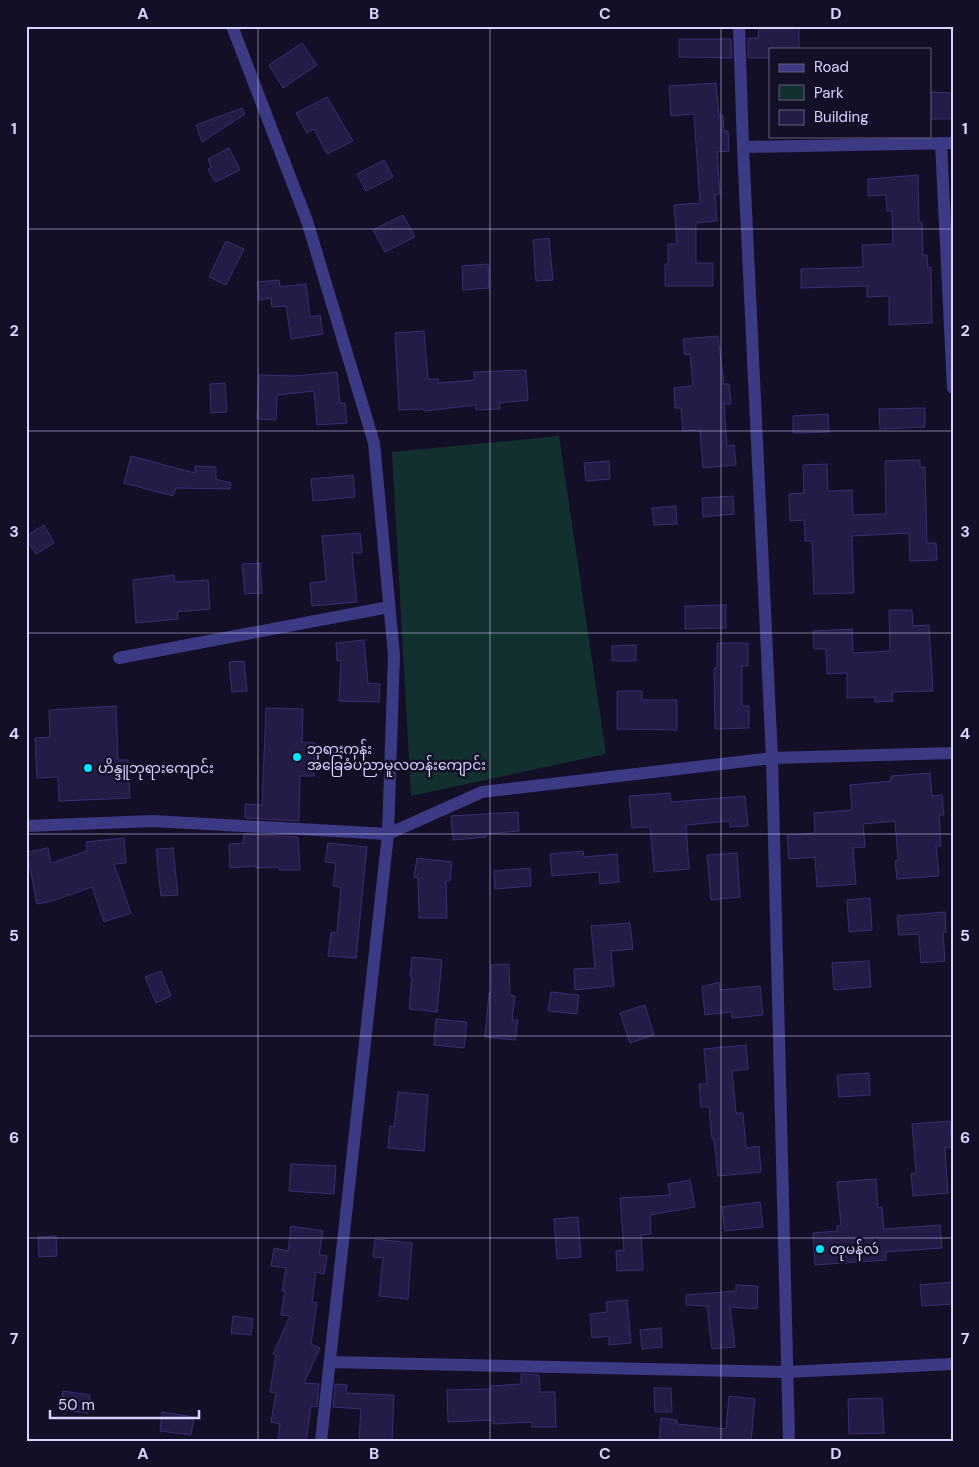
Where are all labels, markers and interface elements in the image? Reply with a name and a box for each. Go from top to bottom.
text: A [137,3,149,24]
text: B [369,3,379,24]
text: C [599,3,611,24]
text: D [830,3,842,24]
legend [769,48,932,138]
text: Road [814,57,849,77]
text: Park [814,83,844,103]
text: Building [814,107,869,127]
text: 1 [11,118,17,139]
text: 1 [962,118,968,139]
text: 2 [9,320,19,341]
text: 2 [960,320,970,341]
text: 3 [9,521,19,542]
text: 3 [960,521,970,542]
text: 4 [9,723,19,744]
text: 4 [960,723,970,744]
place label: ဘုရားကုန်း အခြေခံပညာမူလတန်းကျောင်း [307,739,486,777]
marker: ဘုရားကုန်း အခြေခံပညာမူလတန်းကျောင်း [291,751,303,763]
place label: ဟိန္ဒူဘုရားကျောင်း [98,758,214,780]
marker: ဟိန္ဒူဘုရားကျောင်း [82,762,94,774]
text: 5 [9,925,19,946]
text: 5 [960,925,970,946]
text: 6 [9,1127,19,1148]
text: 6 [960,1127,970,1148]
place label: တုမန်လဴ [830,1239,879,1261]
marker: တုမန်လဴ [814,1243,826,1255]
text: 7 [10,1328,19,1349]
text: 7 [961,1328,970,1349]
scale bar [50,1387,199,1419]
text: 50 m [58,1395,95,1415]
text: A [137,1443,149,1464]
text: B [369,1443,379,1464]
text: C [599,1443,611,1464]
text: D [830,1443,842,1464]

